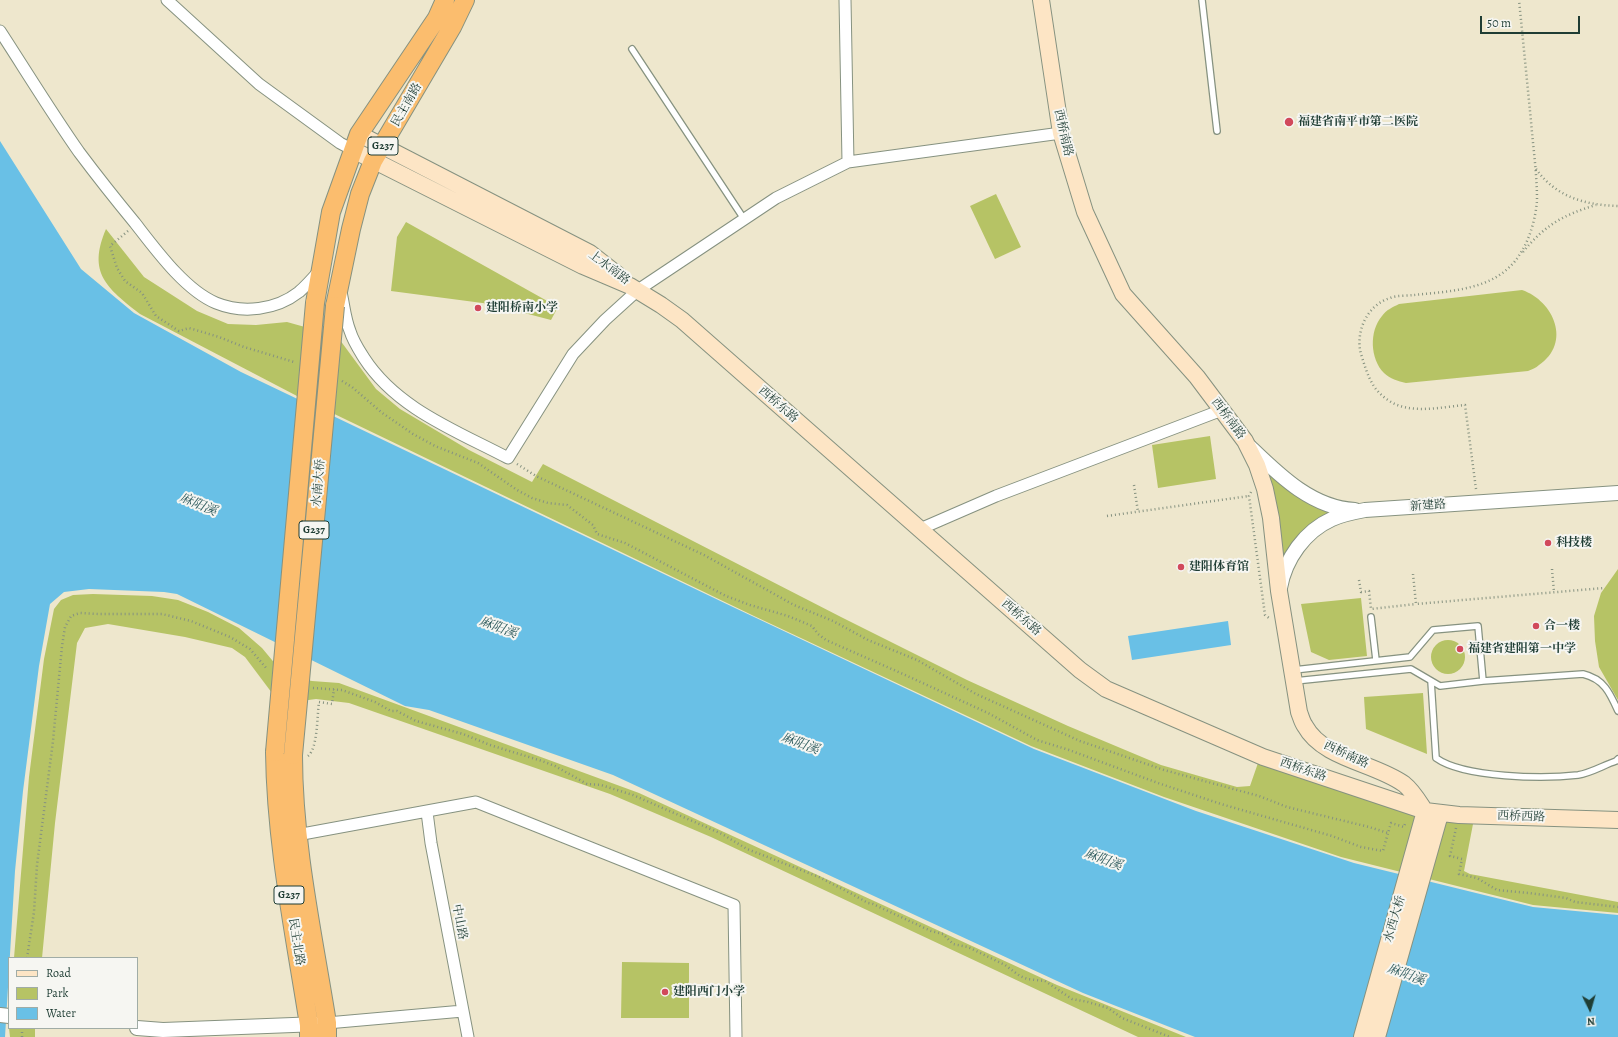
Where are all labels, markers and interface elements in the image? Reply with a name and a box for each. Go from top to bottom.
scale bar [1482,8,1582,34]
text: 50 m [1487,15,1511,31]
street label: 民主南路 [389,81,425,129]
street label: 西桥南路 [1051,108,1075,158]
place label: 福建省南平市第二医院 [1298,115,1418,129]
marker: 福建省南平市第二医院 [1283,116,1295,128]
road number: G237 [368,137,398,155]
street label: 上水南路 [585,248,633,288]
place label: 建阳桥南小学 [486,301,558,315]
marker: 建阳桥南小学 [473,303,483,313]
street label: 西桥东路 [755,384,801,426]
street label: 西桥南路 [1208,395,1248,443]
street label: 水南大桥 [310,458,328,508]
water label: 麻阳溪 [177,490,219,520]
street label: 新建路 [1410,498,1446,514]
road number: G237 [299,521,329,539]
place label: 科技楼 [1556,536,1592,550]
marker: 科技楼 [1543,538,1553,548]
place label: 建阳体育馆 [1189,560,1249,574]
marker: 建阳体育馆 [1176,562,1186,572]
street label: 西桥东路 [998,597,1044,639]
water label: 麻阳溪 [477,614,519,642]
place label: 合一楼 [1544,619,1580,633]
marker: 合一楼 [1531,621,1541,631]
place label: 福建省建阳第一中学 [1468,642,1576,656]
marker: 福建省建阳第一中学 [1455,644,1465,654]
water label: 麻阳溪 [779,730,821,758]
street label: 西桥南路 [1321,738,1371,772]
street label: 西桥东路 [1278,755,1328,785]
street label: 西桥西路 [1497,809,1545,825]
water label: 麻阳溪 [1082,846,1124,874]
road number: G237 [274,886,304,904]
street label: 水西大桥 [1381,894,1409,944]
street label: 中山路 [448,903,470,941]
street label: 民主北路 [285,917,307,967]
legend [8,957,138,1029]
water label: 麻阳溪 [1385,961,1427,989]
text: Road [46,965,71,981]
text: Park [46,985,69,1001]
place label: 建阳西门小学 [673,985,745,999]
marker: 建阳西门小学 [660,987,670,997]
north arrow [1570,989,1610,1029]
text: Water [46,1005,76,1021]
text: N [1586,1014,1596,1029]

